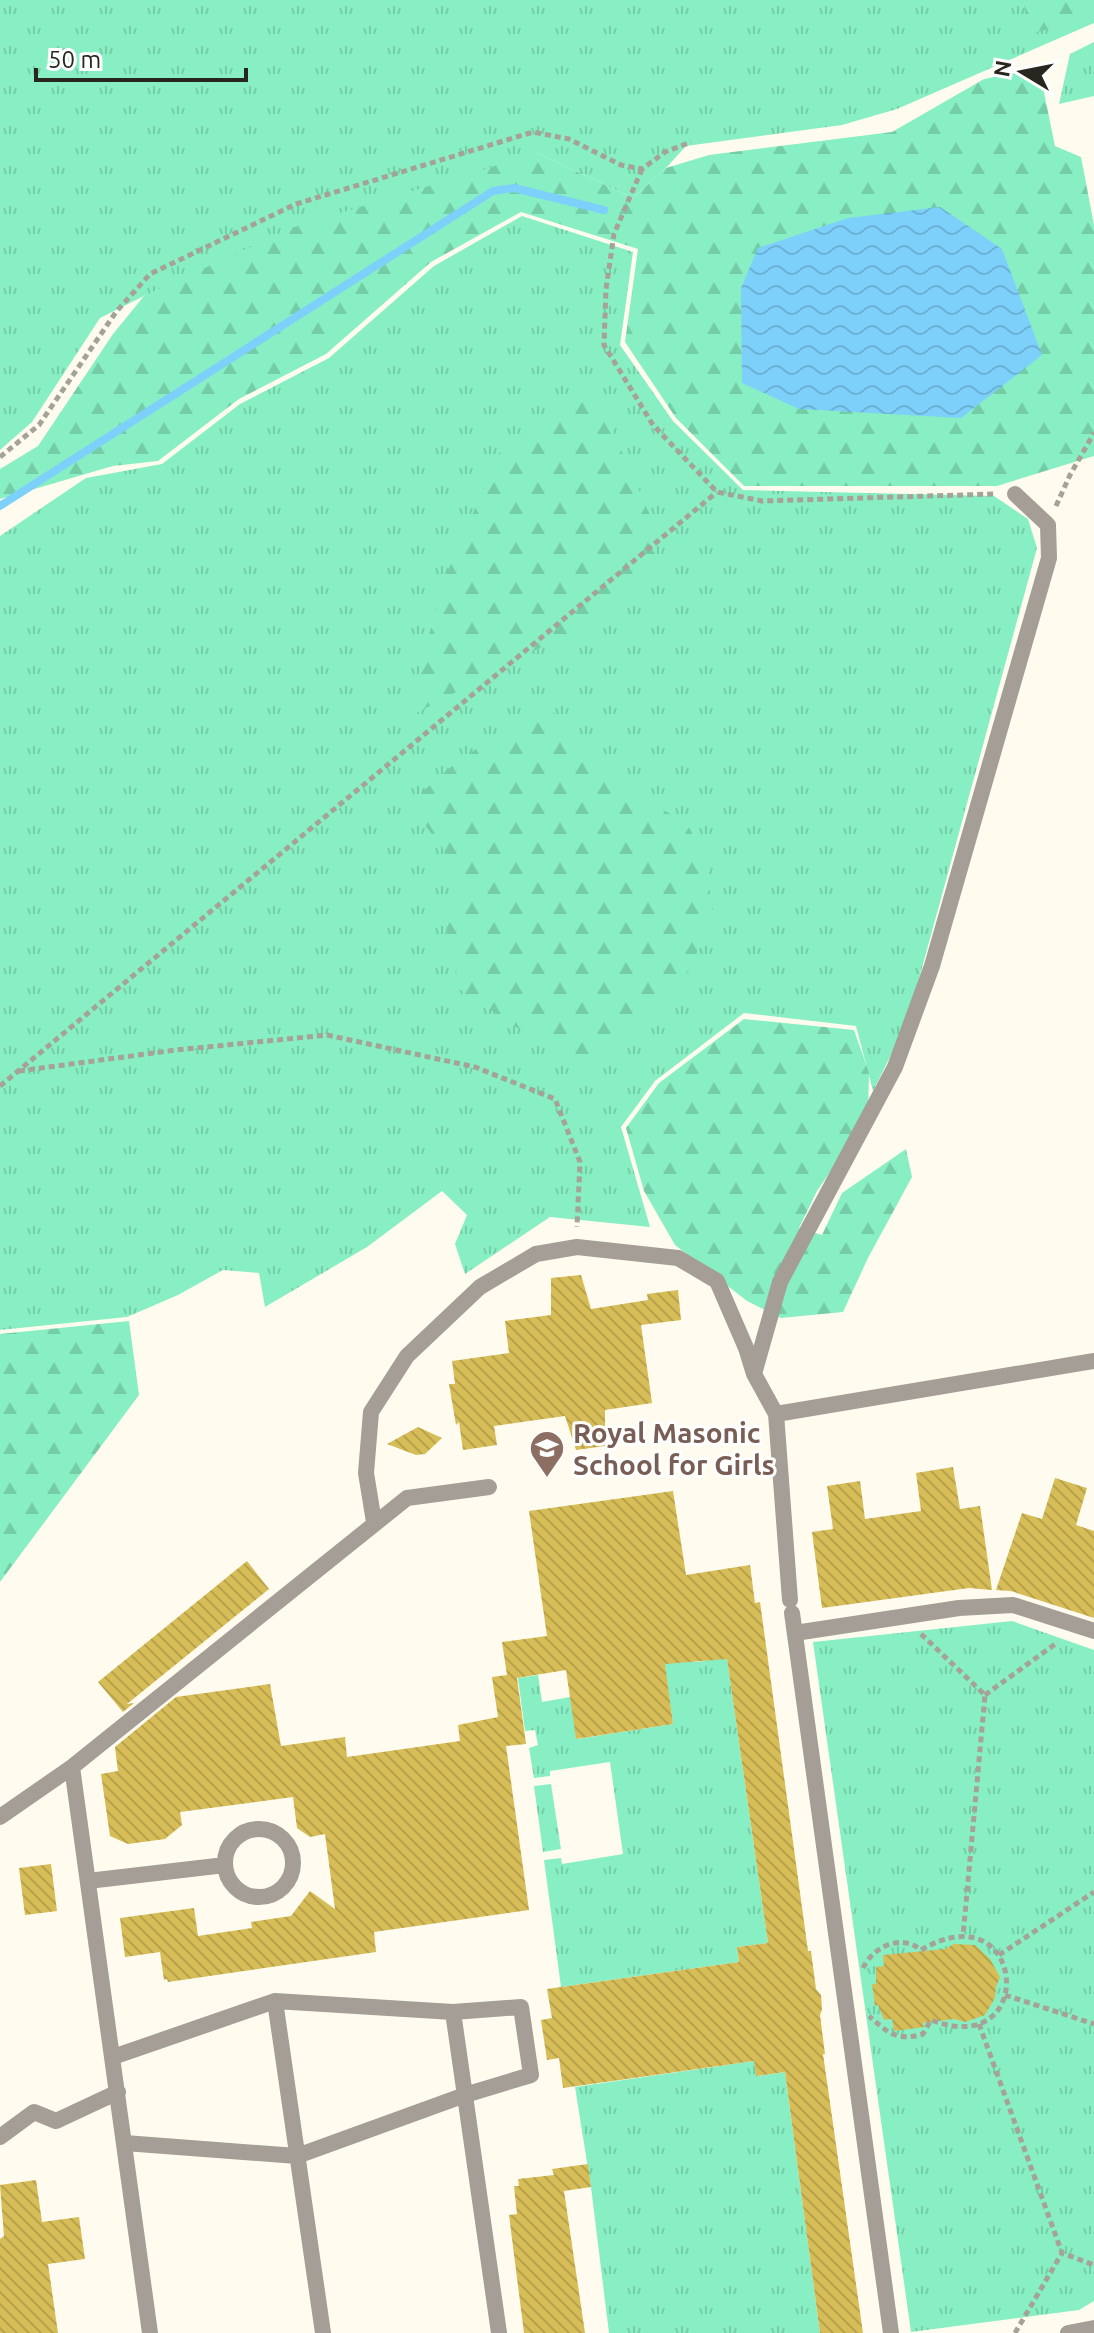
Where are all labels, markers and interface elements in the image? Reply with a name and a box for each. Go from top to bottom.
scale bar [36,32,246,82]
north arrow [982,32,1062,112]
text: 50 m [48,46,101,73]
text: N [988,58,1016,79]
place label: Royal Masonic School for Girls [573,1417,775,1480]
school or university icon: Royal Masonic School for Girls [528,1429,566,1479]

